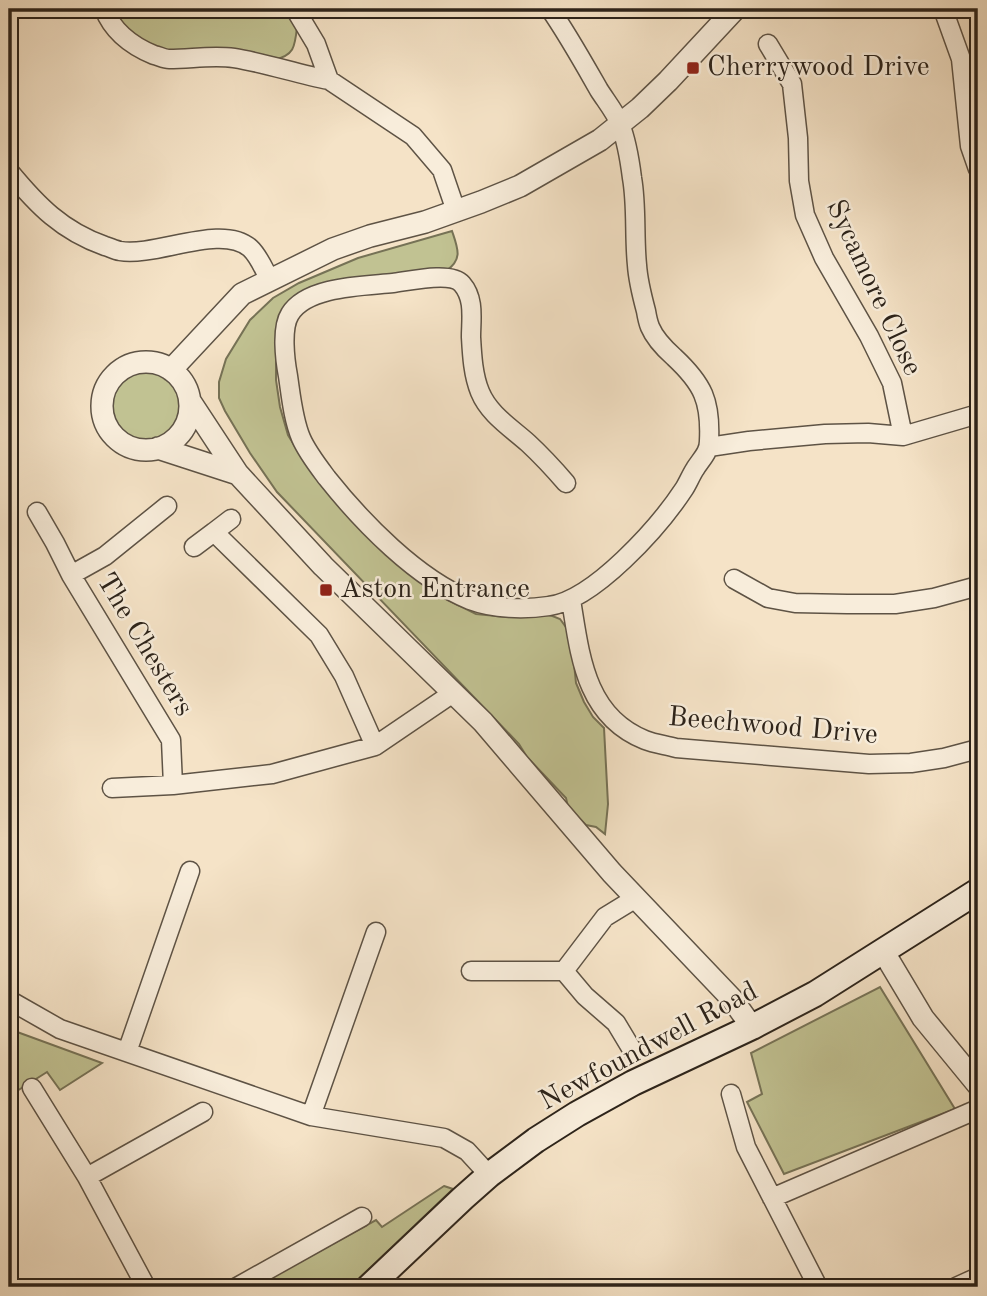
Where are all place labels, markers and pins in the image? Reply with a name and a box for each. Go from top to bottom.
place label: Cherrywood Drive [707,54,930,82]
marker: Cherrywood Drive [685,60,701,76]
place label: Aston Entrance [340,576,530,604]
marker: Aston Entrance [318,582,334,598]

